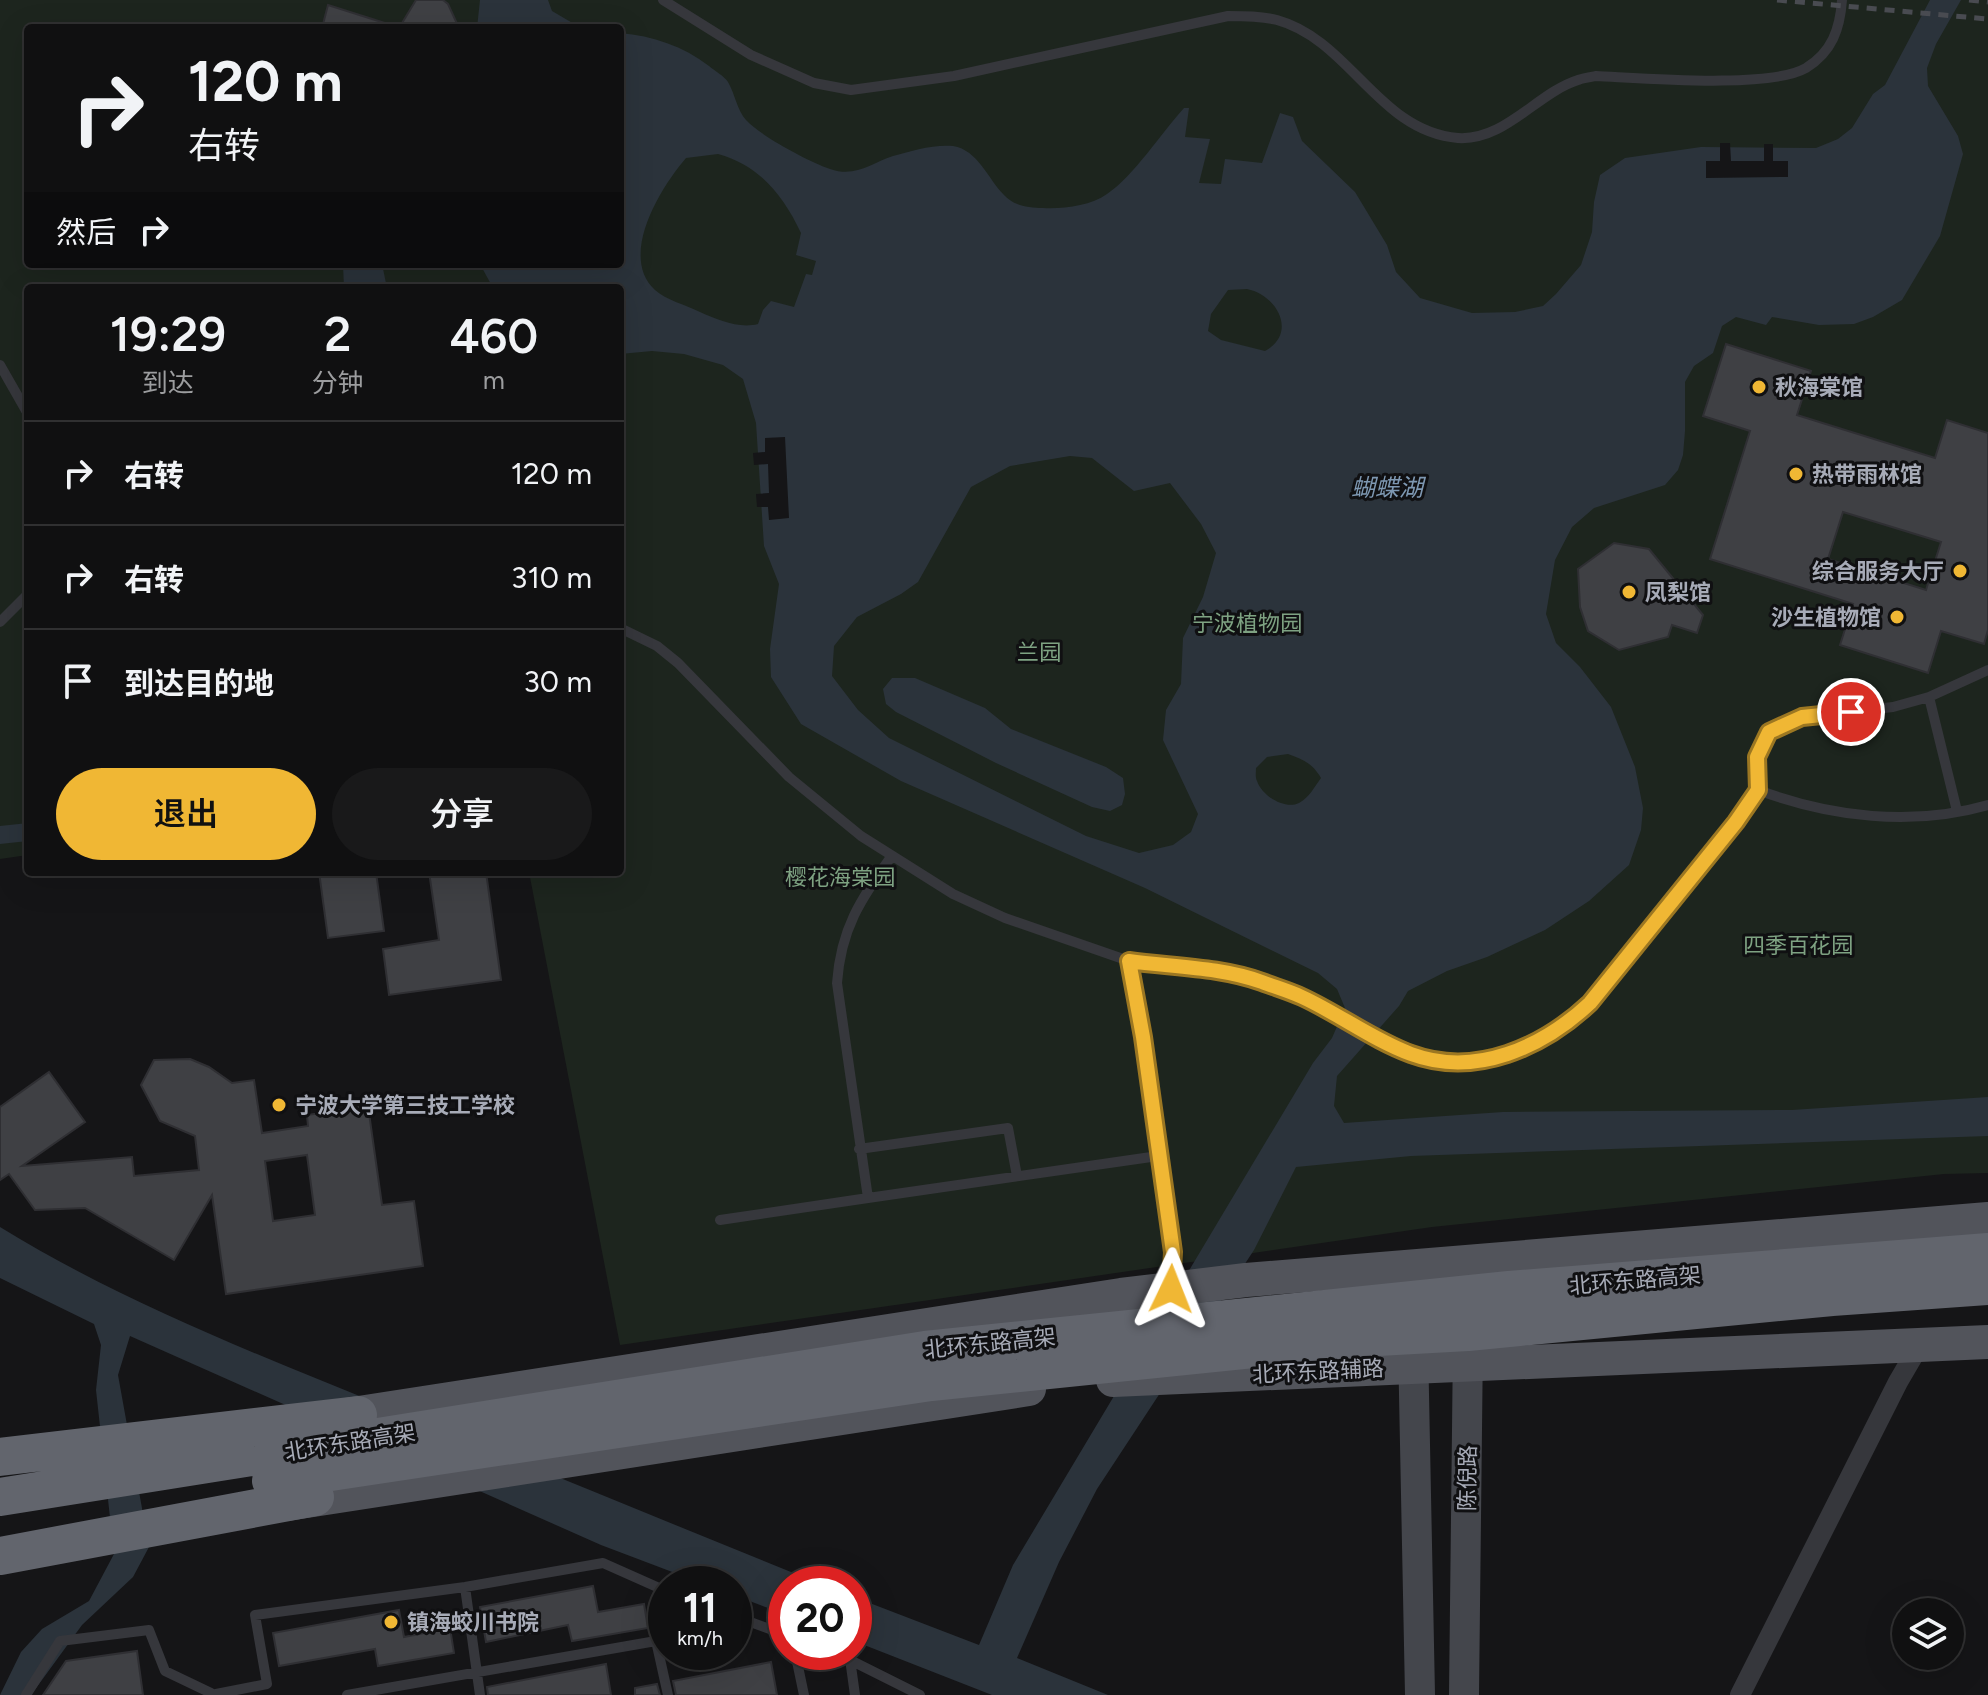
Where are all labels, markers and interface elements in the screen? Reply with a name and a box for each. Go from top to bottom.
text: 120 m [188,48,343,115]
icon: right [56,56,160,160]
text: 右转 [188,124,260,167]
icon: right [132,208,176,252]
text: 然后 [56,214,116,251]
text: 19:29 [110,305,226,363]
text: 2 [324,305,351,363]
text: 460 [450,307,538,365]
text: m [483,364,505,396]
text: 到达 [142,367,194,399]
text: 分钟 [312,367,364,399]
place label: 秋海棠馆 [1775,374,1863,401]
marker: 秋海棠馆 [1750,378,1768,396]
icon: right [56,451,100,495]
text: 120 m [511,455,592,492]
text: 右转 [124,457,184,494]
place label: 热带雨林馆 [1812,461,1922,488]
marker: 热带雨林馆 [1787,465,1805,483]
water label: 蝴蝶湖 [1351,473,1427,502]
icon: right [56,555,100,599]
place label: 综合服务大厅 [1812,558,1944,585]
text: 310 m [511,559,592,596]
text: 右转 [124,561,184,598]
marker: 综合服务大厅 [1951,562,1969,580]
place label: 凤梨馆 [1645,579,1711,606]
marker: 凤梨馆 [1620,583,1638,601]
place label: 沙生植物馆 [1771,604,1881,631]
marker: 沙生植物馆 [1888,608,1906,626]
park label: 宁波植物园 [1192,610,1302,637]
park label: 兰园 [1017,639,1061,666]
icon: arrive [56,659,100,703]
text: 30 m [524,663,592,700]
text: 到达目的地 [124,665,274,702]
pin [1817,678,1885,746]
icon: arrive [1829,690,1873,734]
button: 退出 [56,768,316,860]
button: 分享 [332,768,592,860]
park label: 樱花海棠园 [785,864,895,891]
park label: 四季百花园 [1743,932,1853,959]
place label: 宁波大学第三技工学校 [295,1092,515,1119]
marker: 宁波大学第三技工学校 [270,1096,288,1114]
position arrow [1129,1247,1213,1331]
street label: 北环东路高架 [1568,1261,1702,1300]
street label: 北环东路高架 [923,1323,1057,1364]
street label: 北环东路辅路 [1251,1355,1385,1388]
street label: 北环东路高架 [283,1419,417,1466]
street label: 陈倪路 [1453,1445,1482,1511]
speed limit sign: 20 [768,1566,872,1670]
text: 11 [683,1584,717,1632]
map controls [1892,1598,1964,1670]
button: layers [1892,1598,1964,1670]
place label: 镇海蛟川书院 [407,1609,539,1636]
marker: 镇海蛟川书院 [382,1613,400,1631]
text: km/h [677,1626,723,1650]

